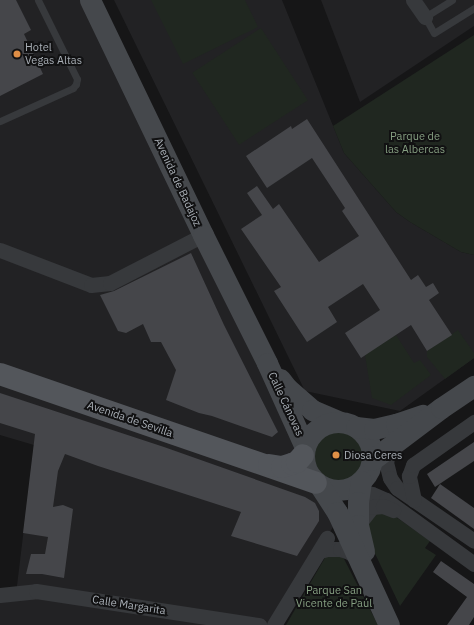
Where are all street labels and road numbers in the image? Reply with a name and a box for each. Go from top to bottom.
street label: Avenida de Badajoz [152,136,204,228]
street label: Calle Cánovas [265,370,307,438]
street label: Avenida de Sevilla [86,398,174,440]
street label: Calle Margarita [91,593,167,617]

